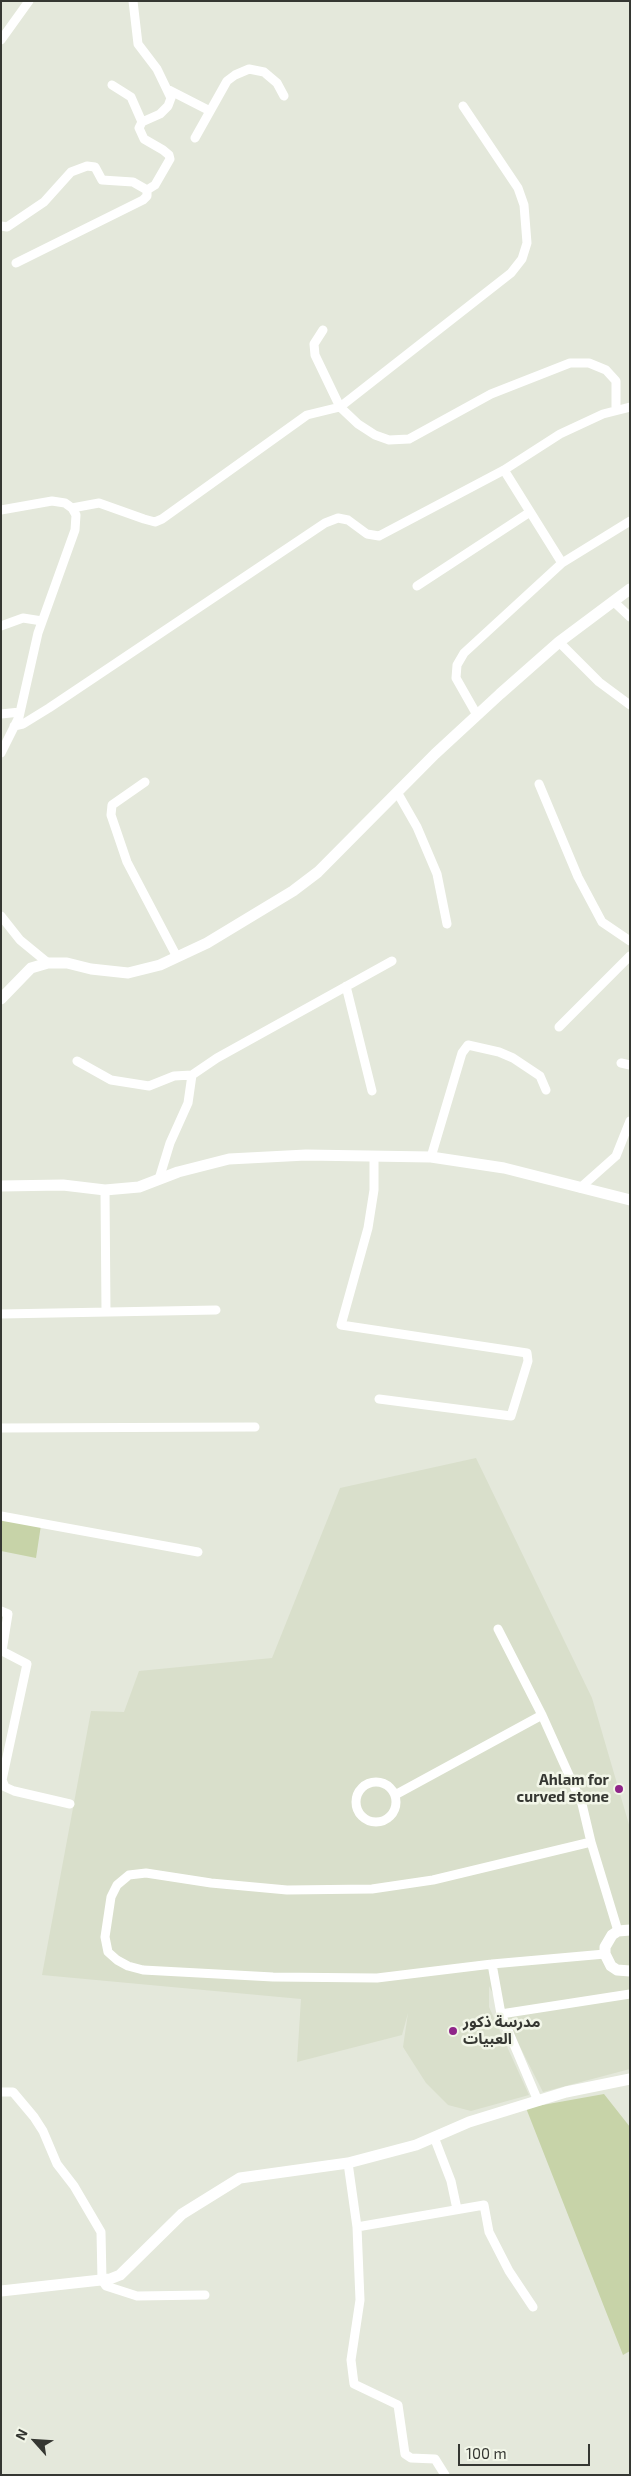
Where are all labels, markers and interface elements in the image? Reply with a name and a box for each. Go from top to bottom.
place label: Ahlam for curved stone [517,1771,609,1806]
marker: Ahlam for curved stone [613,1783,625,1795]
place label: مدرسة ذكور العبيات [463,2013,540,2048]
marker: مدرسة ذكور العبيات [447,2025,459,2037]
north arrow [10,2416,60,2466]
text: N [11,2426,31,2442]
scale bar [461,2434,594,2466]
text: 100 m [466,2444,507,2462]

